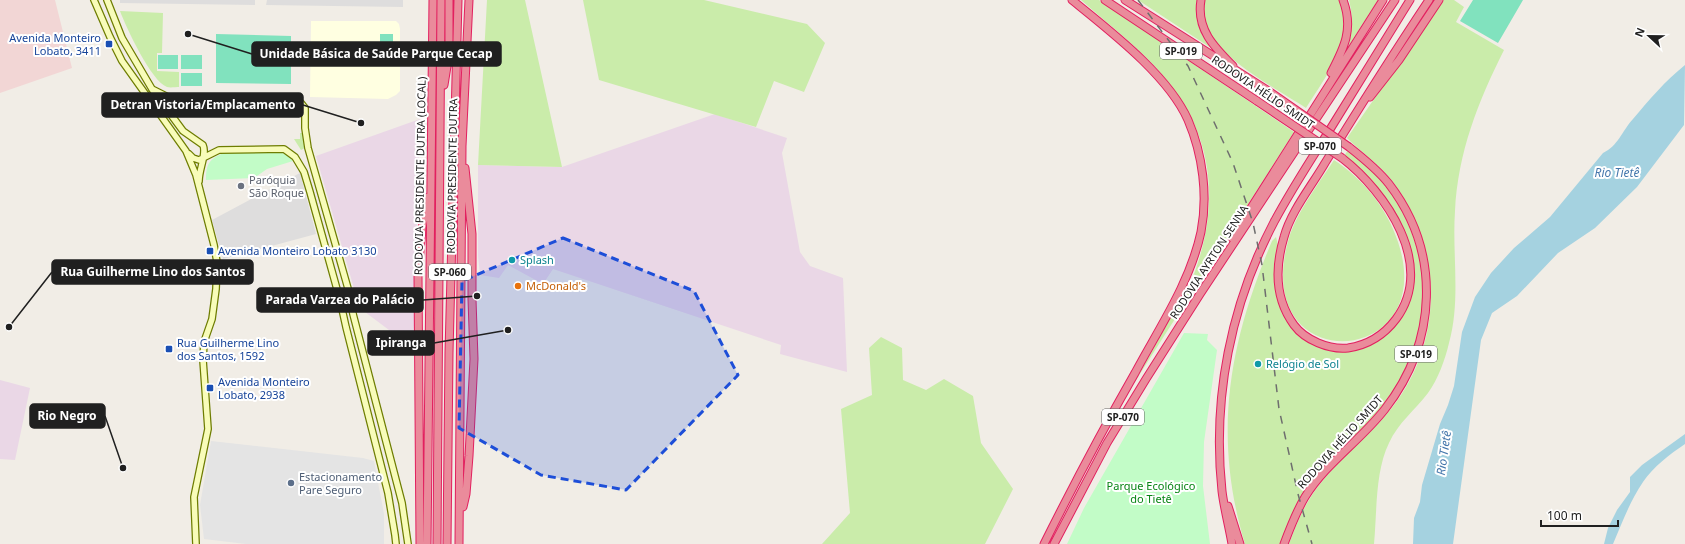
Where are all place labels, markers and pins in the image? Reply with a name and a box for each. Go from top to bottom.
place label: Avenida Monteiro Lobato, 3411 [9,30,101,58]
marker: Avenida Monteiro Lobato, 3411 [104,39,114,49]
callout: Unidade Básica de Saúde Parque Cecap [252,42,501,66]
callout: Detran Vistoria/Emplacamento [102,93,303,117]
place label: Paróquia São Roque [249,172,304,200]
marker: Paróquia São Roque [236,181,246,191]
place label: Avenida Monteiro Lobato 3130 [218,243,377,258]
marker: Avenida Monteiro Lobato 3130 [205,246,215,256]
place label: Splash [520,252,554,267]
marker: Splash [507,255,517,265]
callout: Rua Guilherme Lino dos Santos [52,260,253,284]
place label: McDonald's [526,278,586,293]
marker: McDonald's [513,281,523,291]
callout: Parada Varzea do Palácio [257,288,423,312]
callout: Ipiranga [368,331,434,355]
place label: Rua Guilherme Lino dos Santos, 1592 [177,335,279,363]
marker: Rua Guilherme Lino dos Santos, 1592 [164,344,174,354]
place label: Relógio de Sol [1266,356,1339,371]
marker: Relógio de Sol [1253,359,1263,369]
place label: Avenida Monteiro Lobato, 2938 [218,374,310,402]
marker: Avenida Monteiro Lobato, 2938 [205,383,215,393]
callout: Rio Negro [30,404,105,428]
place label: Estacionamento Pare Seguro [299,469,383,497]
marker: Estacionamento Pare Seguro [286,478,296,488]

